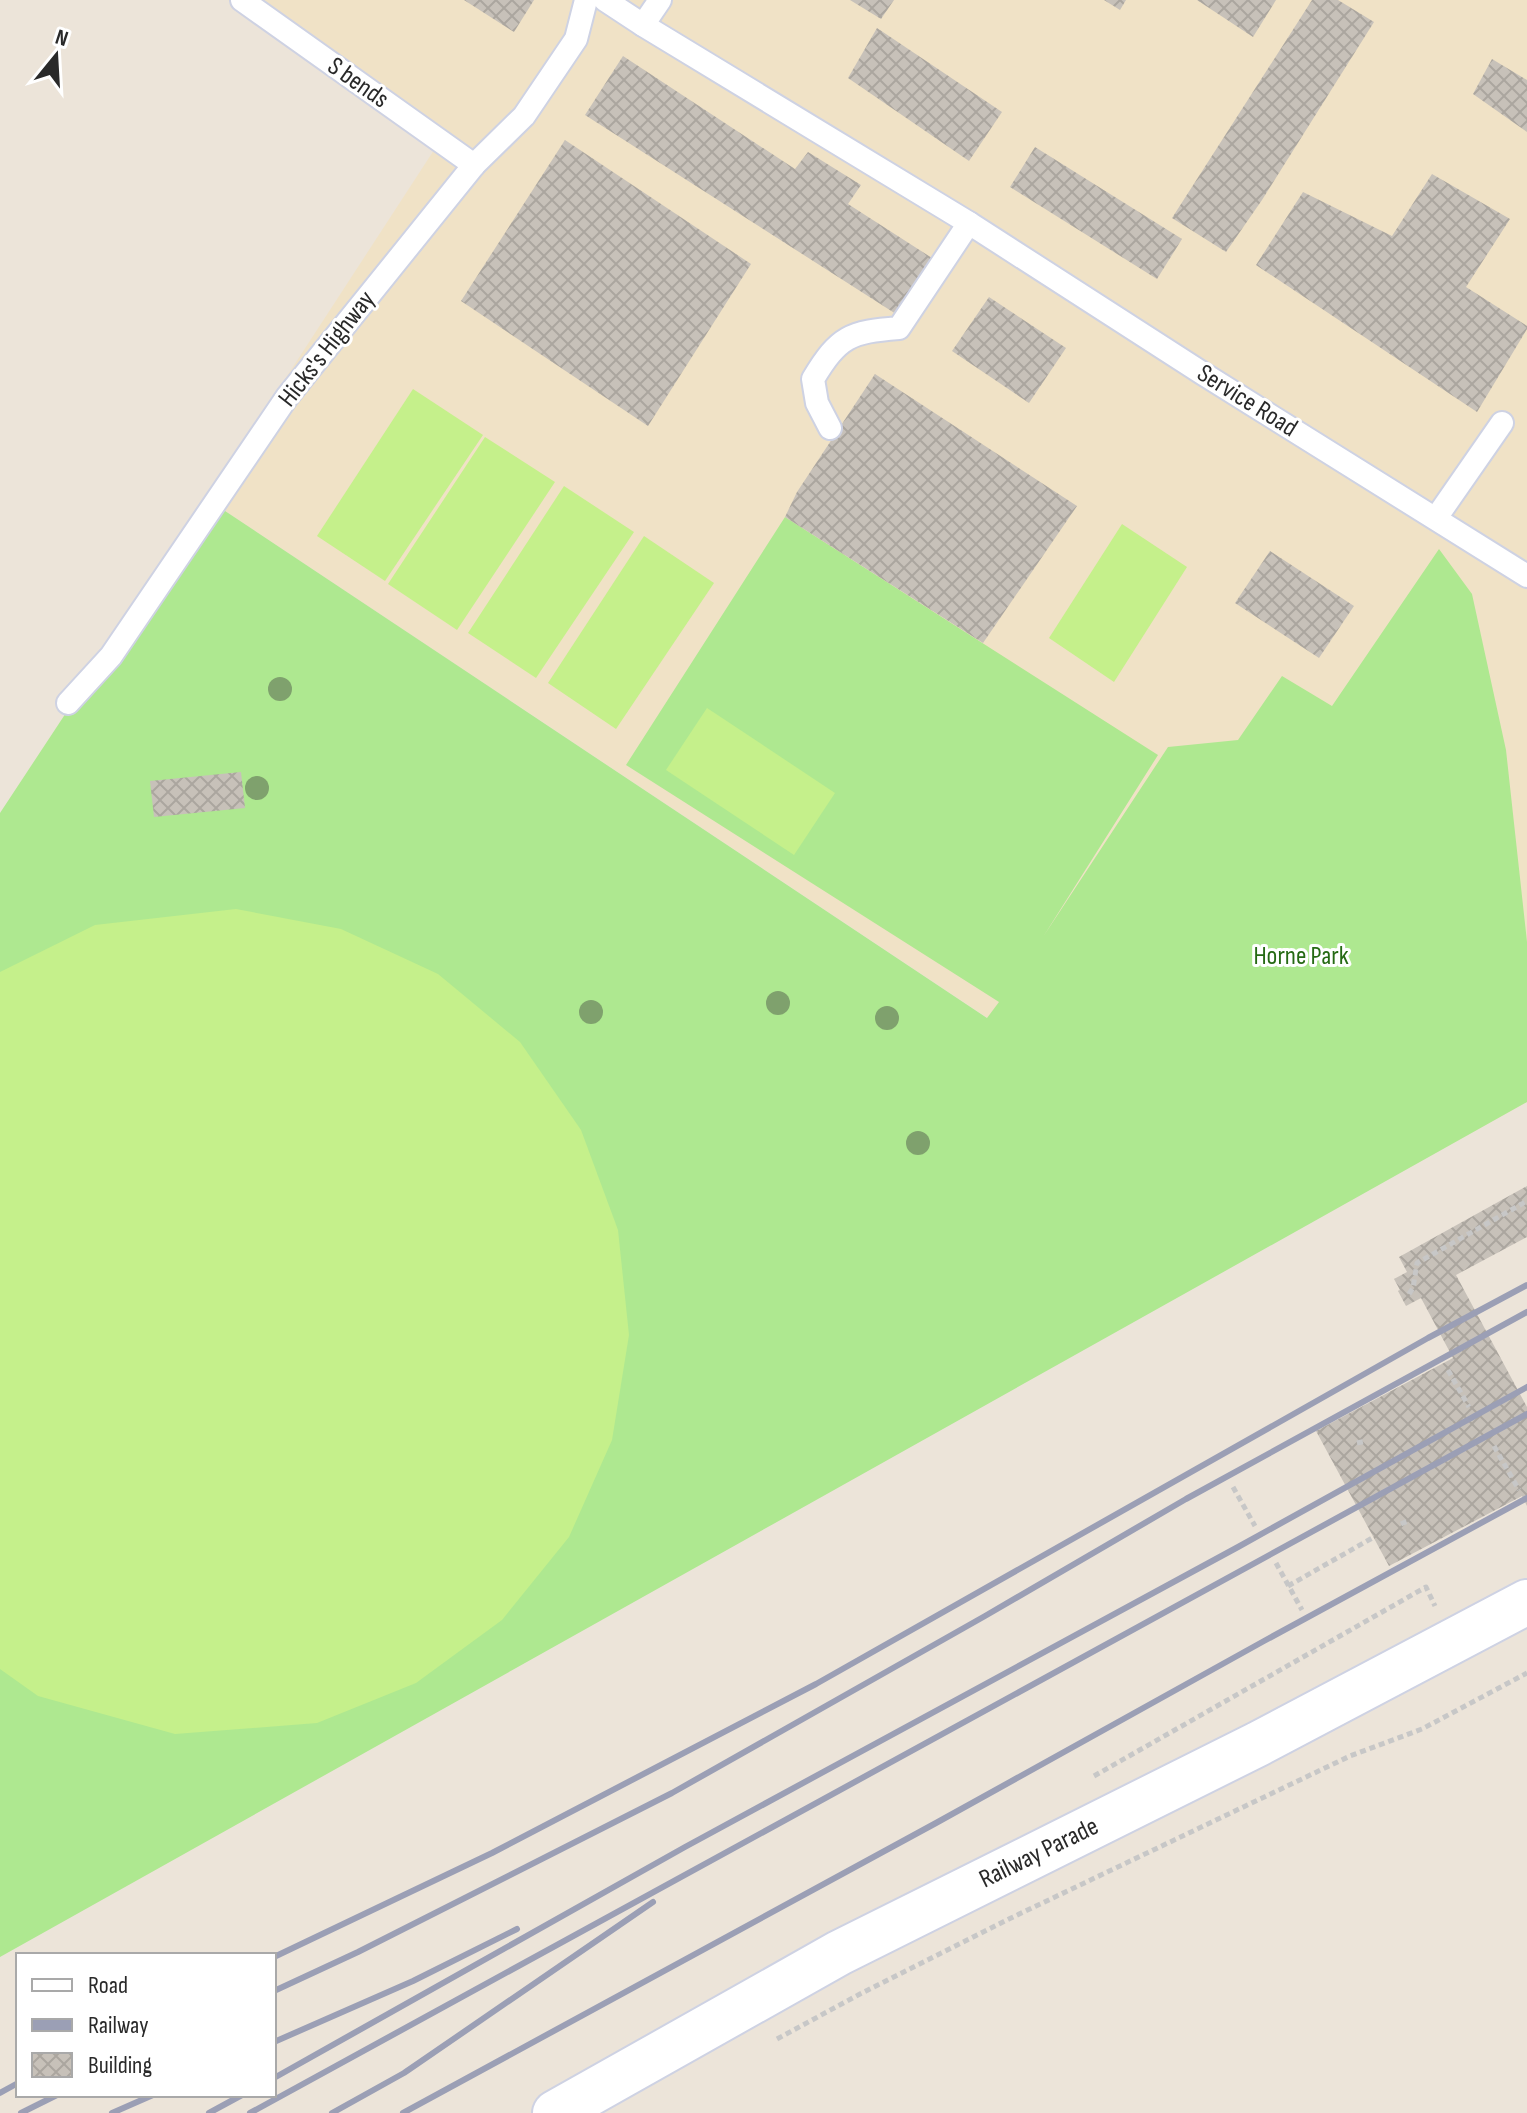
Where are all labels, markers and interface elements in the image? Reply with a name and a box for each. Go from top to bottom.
north arrow [16,16,96,96]
text: N [52,24,71,53]
street label: S bends [321,51,395,115]
street label: Hicks's Highway [272,285,382,413]
street label: Service Road [1191,358,1303,444]
park label: Horne Park [1253,941,1349,972]
street label: Railway Parade [974,1811,1104,1895]
legend [16,1953,276,2097]
text: Road [88,1971,128,2000]
text: Railway [88,2011,148,2040]
text: Building [88,2051,152,2080]

